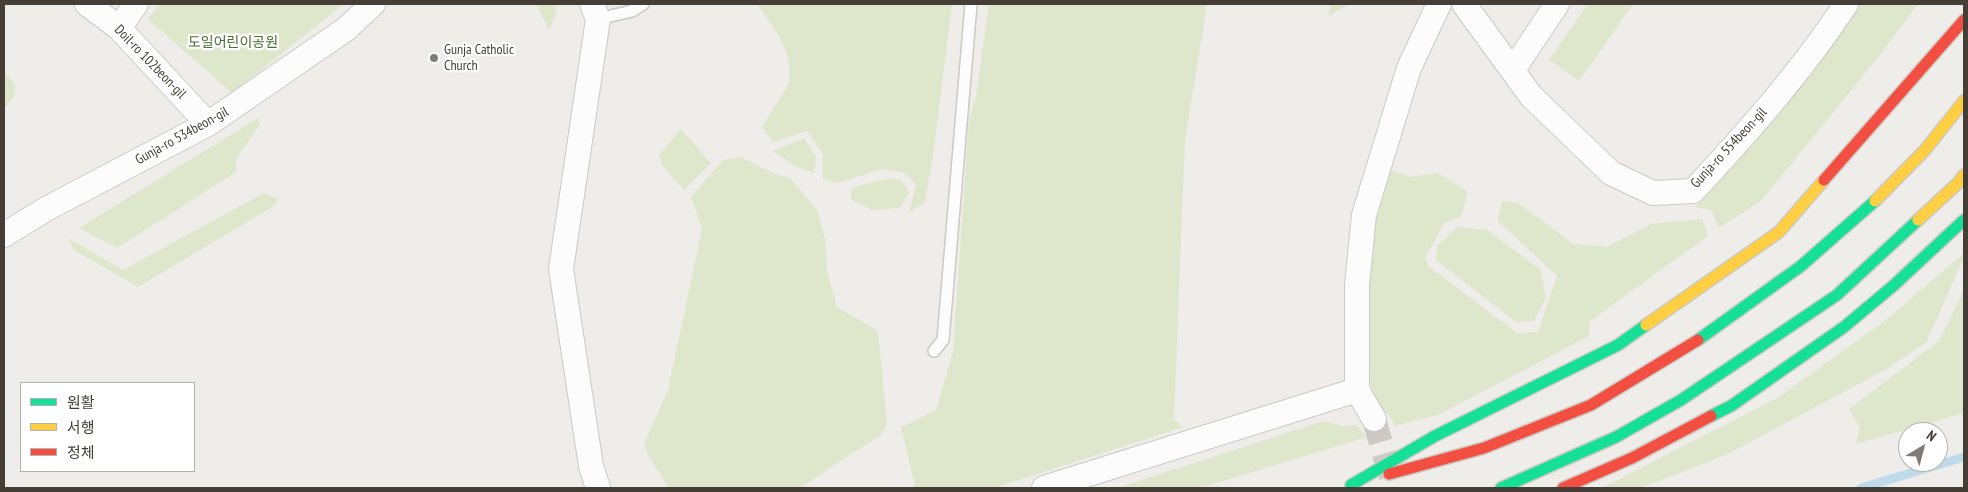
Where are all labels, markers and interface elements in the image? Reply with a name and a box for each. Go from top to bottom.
street label: Doil-ro 102beon-gil [111,22,189,102]
park label: 도일어린이공원 [188,35,278,51]
place label: Gunja Catholic Church [444,42,514,74]
marker: Gunja Catholic Church [428,52,440,64]
street label: Gunja-ro 534beon-gil [132,103,232,169]
street label: Gunja-ro 554beon-gil [1687,104,1771,192]
legend [20,382,195,472]
text: 원활 [67,393,95,412]
text: 서행 [67,418,95,437]
north arrow [1898,422,1948,472]
text: N [1923,426,1940,445]
text: 정체 [67,443,95,462]

